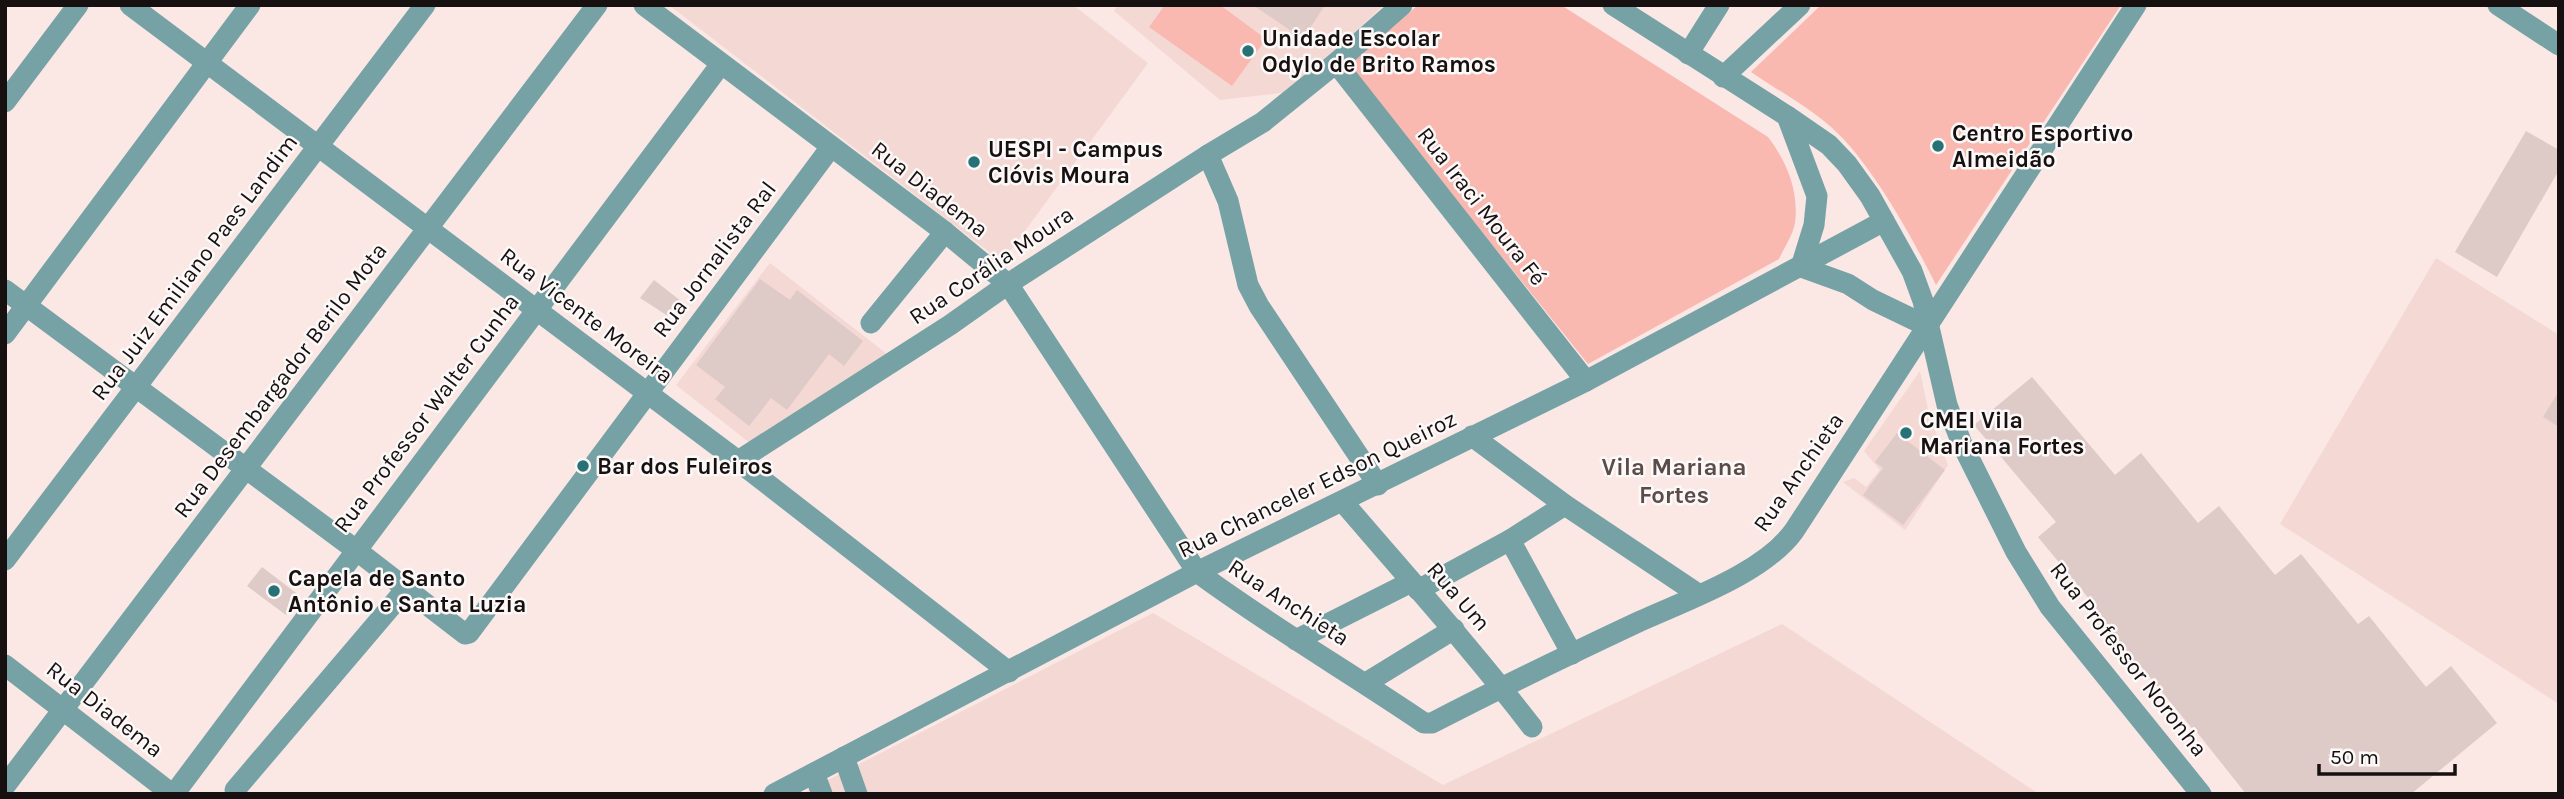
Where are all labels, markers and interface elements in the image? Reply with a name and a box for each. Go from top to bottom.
place label: Unidade Escolar Odylo de Brito Ramos [1262,25,1496,78]
marker: Unidade Escolar Odylo de Brito Ramos [1240,43,1256,59]
place label: Centro Esportivo Almeidão [1952,120,2133,173]
street label: Rua Iraci Moura Fé [1411,122,1552,291]
street label: Rua Juiz Emiliano Paes Landim [86,129,303,406]
street label: Rua Diadema [866,136,993,243]
place label: UESPI - Campus Clóvis Moura [988,136,1163,189]
marker: Centro Esportivo Almeidão [1930,138,1946,154]
marker: UESPI - Campus Clóvis Moura [966,154,982,170]
street label: Rua Jornalista Ral [647,176,782,343]
street label: Rua Corália Moura [904,200,1078,330]
street label: Rua Desembargador Berilo Mota [168,237,393,523]
street label: Rua Vicente Moreira [495,242,678,389]
street label: Rua Professor Walter Cunha [328,289,525,538]
street label: Rua Chanceler Edson Queiroz [1174,405,1461,564]
place label: CMEI Vila Mariana Fortes [1920,407,2084,460]
street label: Rua Anchieta [1748,408,1849,537]
marker: CMEI Vila Mariana Fortes [1898,425,1914,441]
place label: Bar dos Fuleiros [597,453,773,480]
district label: Vila Mariana Fortes [1601,453,1747,509]
marker: Bar dos Fuleiros [575,458,591,474]
street label: Rua Anchieta [1223,553,1354,652]
street label: Rua Um [1421,556,1496,636]
street label: Rua Professor Noronha [2044,557,2213,762]
place label: Capela de Santo Antônio e Santa Luzia [288,565,527,618]
marker: Capela de Santo Antônio e Santa Luzia [266,583,282,599]
street label: Rua Diadema [41,656,168,763]
scale bar [2319,732,2456,776]
text: 50 m [2330,745,2379,769]

